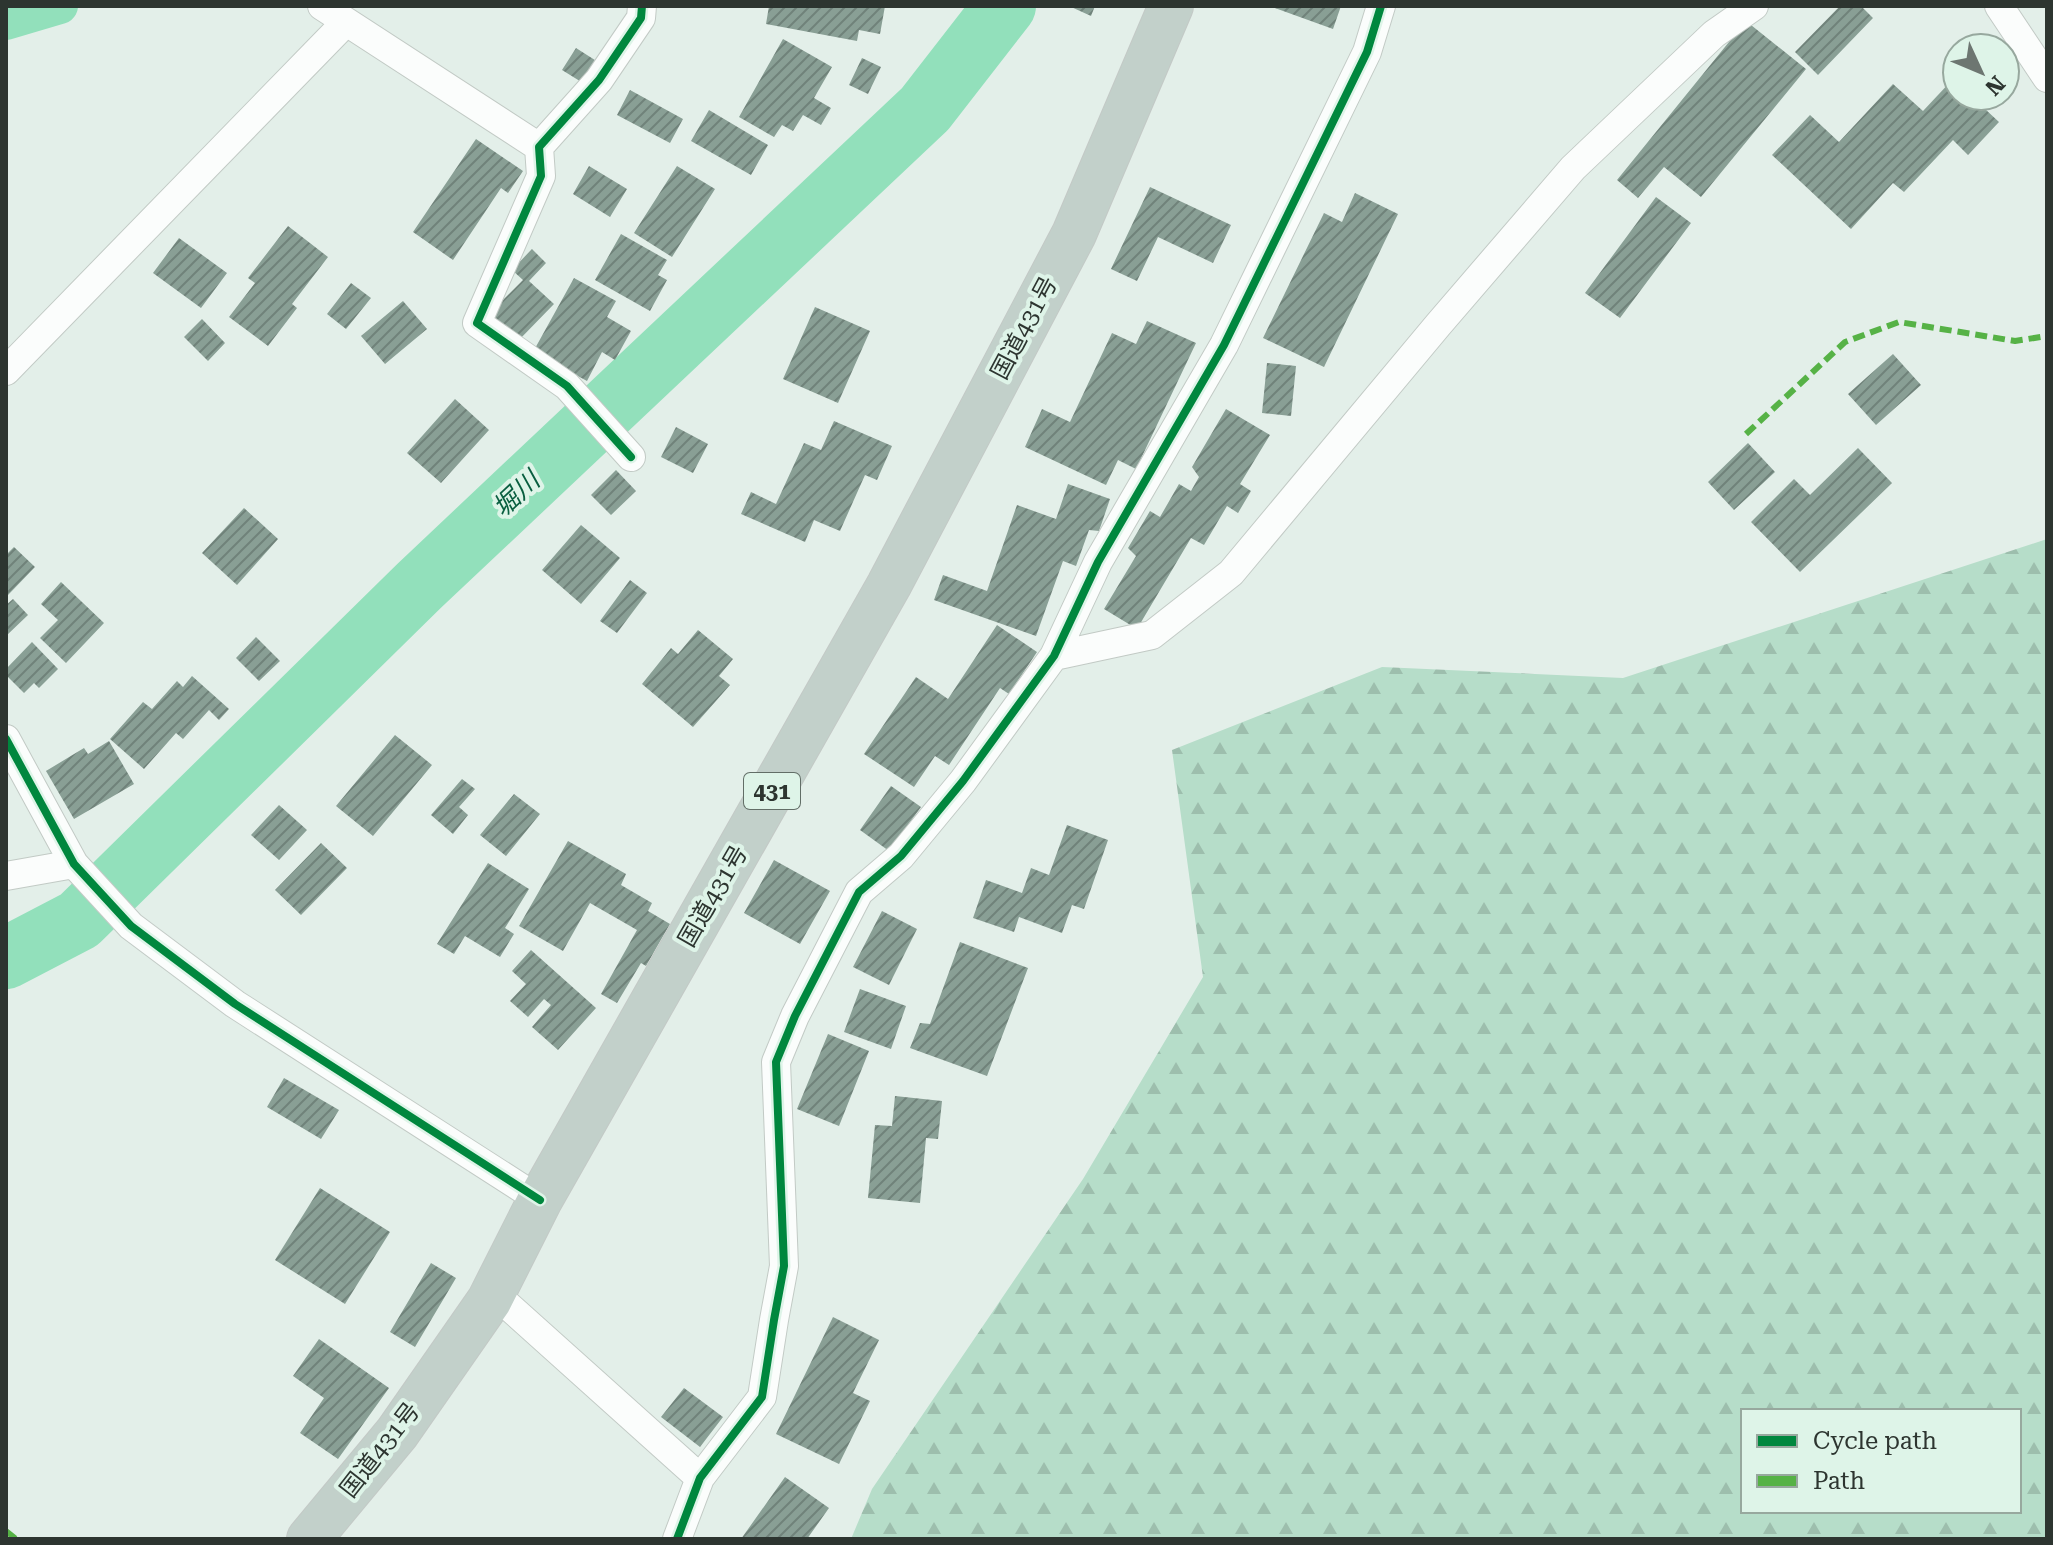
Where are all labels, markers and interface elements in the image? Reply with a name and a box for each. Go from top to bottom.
north arrow [1941,32,2021,112]
text: N [1980,71,2010,100]
street label: 国道431号 [985,272,1063,384]
water label: 堀川 [487,463,547,523]
road number: 431 [744,773,800,809]
street label: 国道431号 [673,840,753,952]
street label: 国道431号 [334,1397,426,1503]
legend [1741,1409,2021,1513]
text: Cycle path [1813,1427,1937,1455]
text: Path [1813,1467,1865,1495]

